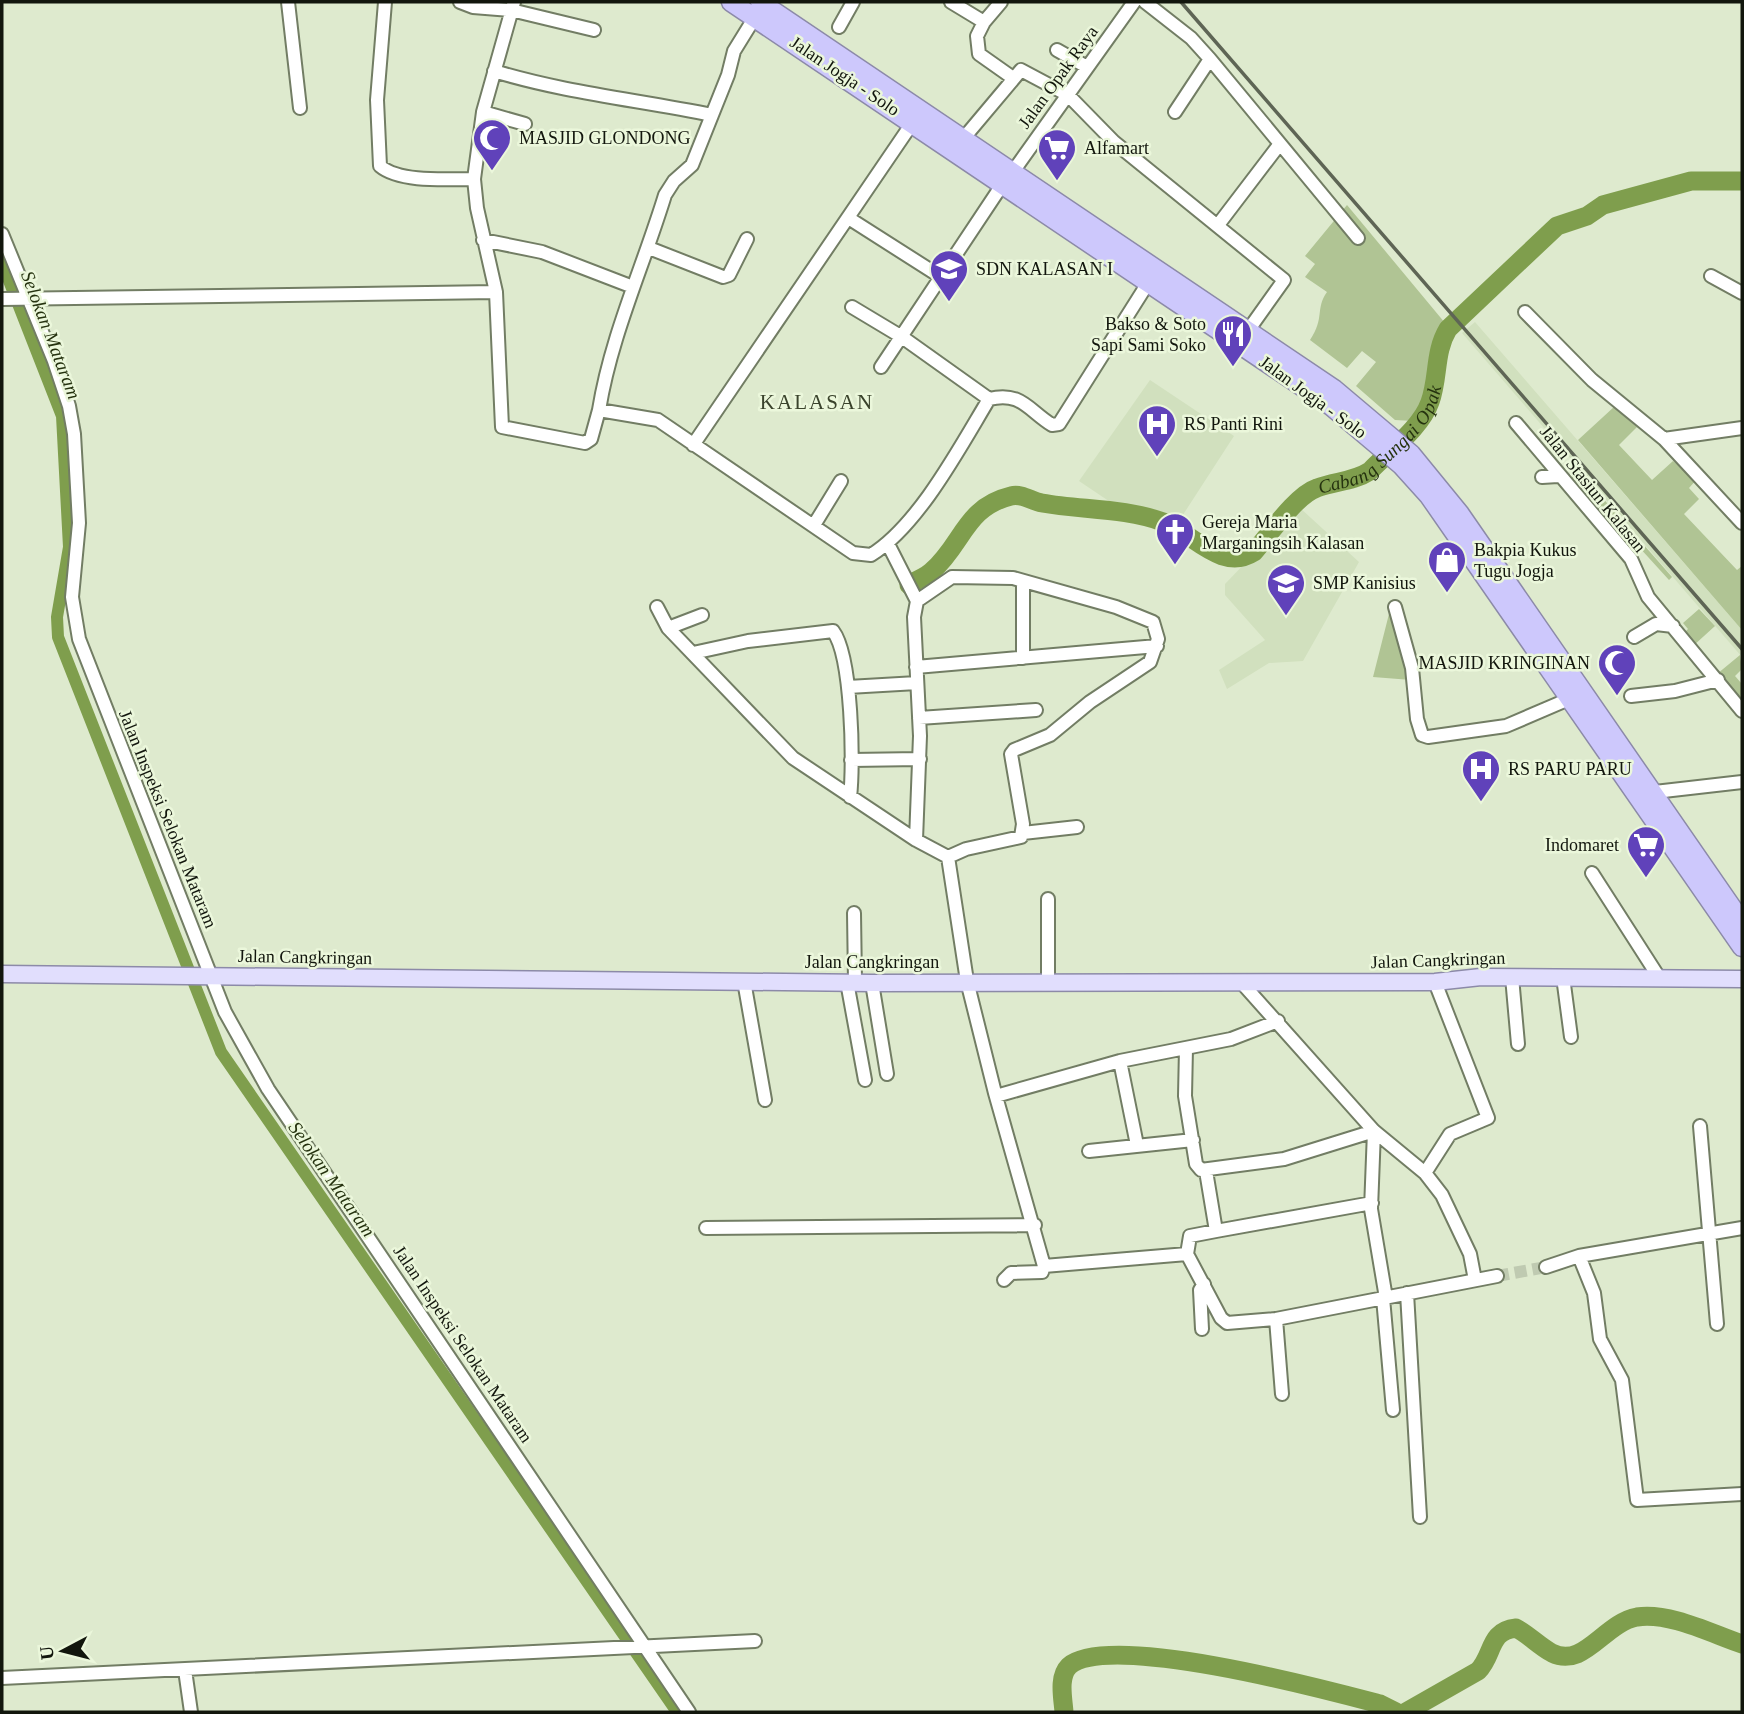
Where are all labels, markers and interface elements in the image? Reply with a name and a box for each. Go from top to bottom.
street label: Jalan Opak Raya [1014,22,1102,132]
street label: Jalan Jogja - Solo [787,32,903,120]
mosque icon: MASJID GLONDONG [471,117,513,172]
supermarket icon: Alfamart [1036,127,1078,182]
place label: MASJID GLONDONG [519,128,691,148]
place label: Alfamart [1084,138,1149,158]
school or university icon: SDN KALASAN I [928,248,970,303]
place label: SDN KALASAN I [976,259,1113,279]
water label: Selokan Mataram [17,268,85,402]
restaurant icon: Bakso & Soto Sapi Sami Soko [1212,313,1254,368]
place label: Bakso & Soto Sapi Sami Soko [1091,314,1206,355]
street label: Jalan Jogja - Solo [1256,351,1370,443]
water label: Cabang Sungai Opak [1315,383,1445,497]
district label: KALASAN [760,390,874,414]
hospital icon: RS Panti Rini [1136,403,1178,458]
place label: RS Panti Rini [1184,414,1283,434]
street label: Jalan Stasiun Kalasan [1536,422,1650,556]
church icon: Gereja Maria Marganingsih Kalasan [1154,511,1196,566]
place label: Gereja Maria Marganingsih Kalasan [1202,512,1364,553]
shop icon: Bakpia Kukus Tugu Jogja [1426,539,1468,594]
place label: Bakpia Kukus Tugu Jogja [1474,540,1577,581]
school or university icon: SMP Kanisius [1265,562,1307,617]
place label: SMP Kanisius [1313,573,1416,593]
mosque icon: MASJID KRINGINAN [1596,642,1638,697]
place label: MASJID KRINGINAN [1418,653,1590,673]
street label: Jalan Inspeksi Selokan Mataram [115,707,221,931]
hospital icon: RS PARU PARU [1460,748,1502,803]
place label: RS PARU PARU [1508,759,1632,779]
supermarket icon: Indomaret [1625,824,1667,879]
place label: Indomaret [1545,835,1619,855]
street label: Jalan Cangkringan [238,946,372,968]
street label: Jalan Cangkringan [1370,948,1506,972]
street label: Jalan Cangkringan [805,952,939,972]
water label: Selokan Mataram [285,1117,379,1241]
street label: Jalan Inspeksi Selokan Mataram [389,1242,537,1446]
north arrow [28,1616,98,1686]
text: U [35,1645,58,1661]

